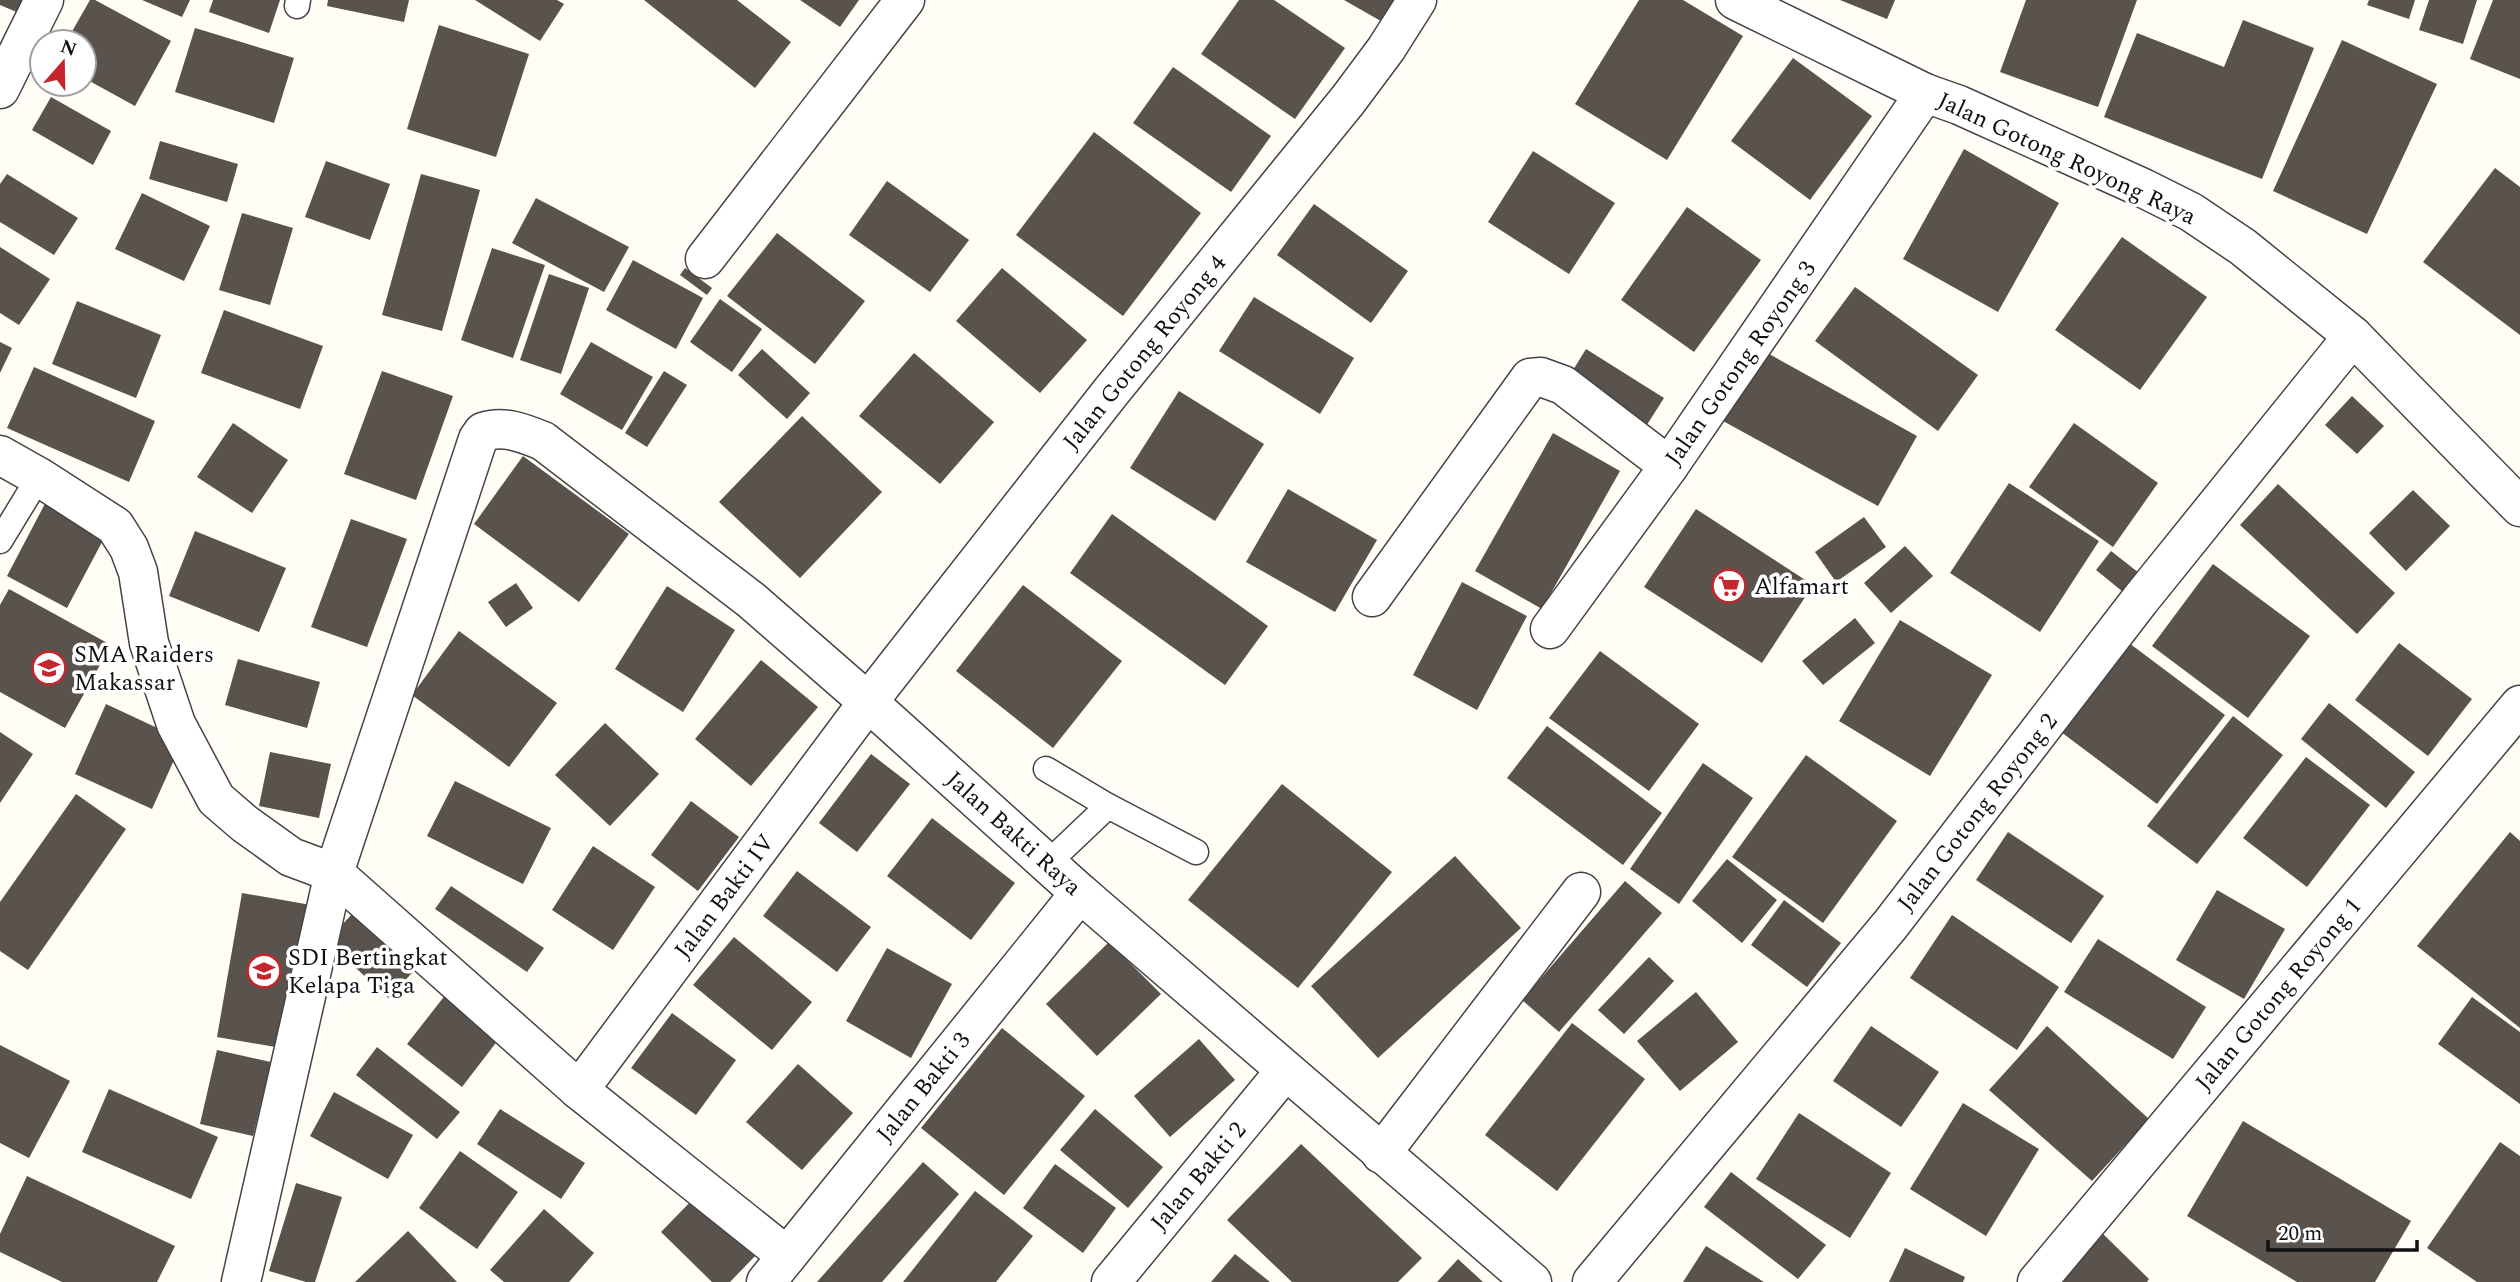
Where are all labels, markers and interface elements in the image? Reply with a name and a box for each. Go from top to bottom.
north arrow [28,28,98,98]
text: N [56,32,81,65]
street label: Jalan Gotong Royong Raya [1931,83,2202,235]
street label: Jalan Gotong Royong 4 [1054,247,1235,458]
street label: Jalan Gotong Royong 3 [1656,254,1825,473]
supermarket icon: Alfamart [1710,567,1748,605]
place label: Alfamart [1754,569,1849,605]
place label: SMA Raiders Makassar [74,637,214,701]
school or university icon: SMA Raiders Makassar [30,649,68,687]
street label: Jalan Gotong Royong 2 [1889,706,2067,919]
street label: Jalan Bakti Raya [937,763,1090,905]
street label: Jalan Bakti IV [666,826,784,967]
street label: Jalan Gotong Royong 1 [2187,890,2371,1099]
place label: SDI Bertingkat Kelapa Tiga [288,940,448,1004]
school or university icon: SDI Bertingkat Kelapa Tiga [245,952,283,990]
street label: Jalan Bakti 3 [868,1024,980,1151]
street label: Jalan Bakti 2 [1142,1114,1255,1239]
scale bar [2268,1208,2417,1252]
text: 20 m [2278,1218,2322,1250]

